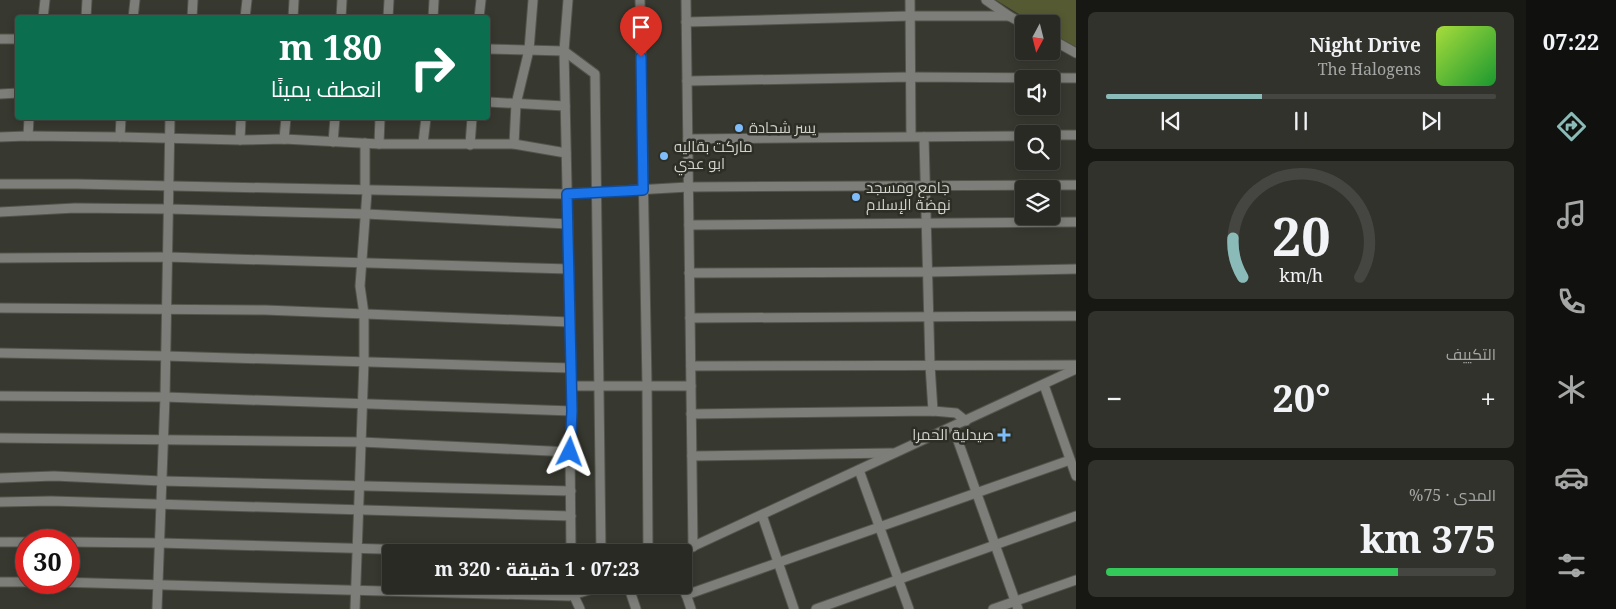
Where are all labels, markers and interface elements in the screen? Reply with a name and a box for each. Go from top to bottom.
pin [620,6,662,57]
icon: arrive [627,13,655,41]
north arrow [1015,15,1060,60]
map controls [1015,15,1060,225]
text: 180 m [279,23,382,70]
text: 07:22 [1543,26,1599,56]
text: Night Drive [1310,32,1421,58]
icon: right [400,35,465,100]
text: The Halogens [1318,58,1421,80]
button: sound [1015,70,1060,115]
text: انعطف يمينًا [271,73,382,103]
icon: previous [1157,107,1185,135]
icon: pause [1287,107,1315,135]
icon: next [1417,107,1445,135]
icon: directions [1554,109,1589,144]
place label: يسر شحادة [749,117,816,137]
marker: يسر شحادة [733,122,745,134]
button: search [1015,125,1060,170]
place label: ماركت بقاليه ابو عدي [674,136,753,176]
marker: ماركت بقاليه ابو عدي [658,150,670,162]
place label: جامع ومسجد نهضة الإسلام [866,177,951,215]
button: layers [1015,180,1060,225]
marker: جامع ومسجد نهضة الإسلام [850,191,862,203]
icon: music [1554,197,1589,232]
text: 20 [1272,200,1330,271]
text: km/h [1279,263,1323,287]
icon: phone [1554,284,1589,319]
text: التكييف [1446,343,1496,365]
text: 20° [1272,371,1330,423]
icon: climate [1554,372,1589,407]
text: − [1106,379,1122,417]
text: + [1480,379,1496,417]
place label: صيدلية الحمرا [912,424,994,444]
position arrow [543,425,595,477]
marker: صيدلية الحمرا [998,429,1010,441]
icon: car [1554,460,1589,495]
text: المدى · 75% [1409,484,1496,506]
text: 375 km [1360,512,1496,564]
speed limit sign: 30 [15,529,80,594]
icon: filters [1554,548,1589,583]
text: 07:23 · 1 دقيقة · 320 m [435,556,639,582]

